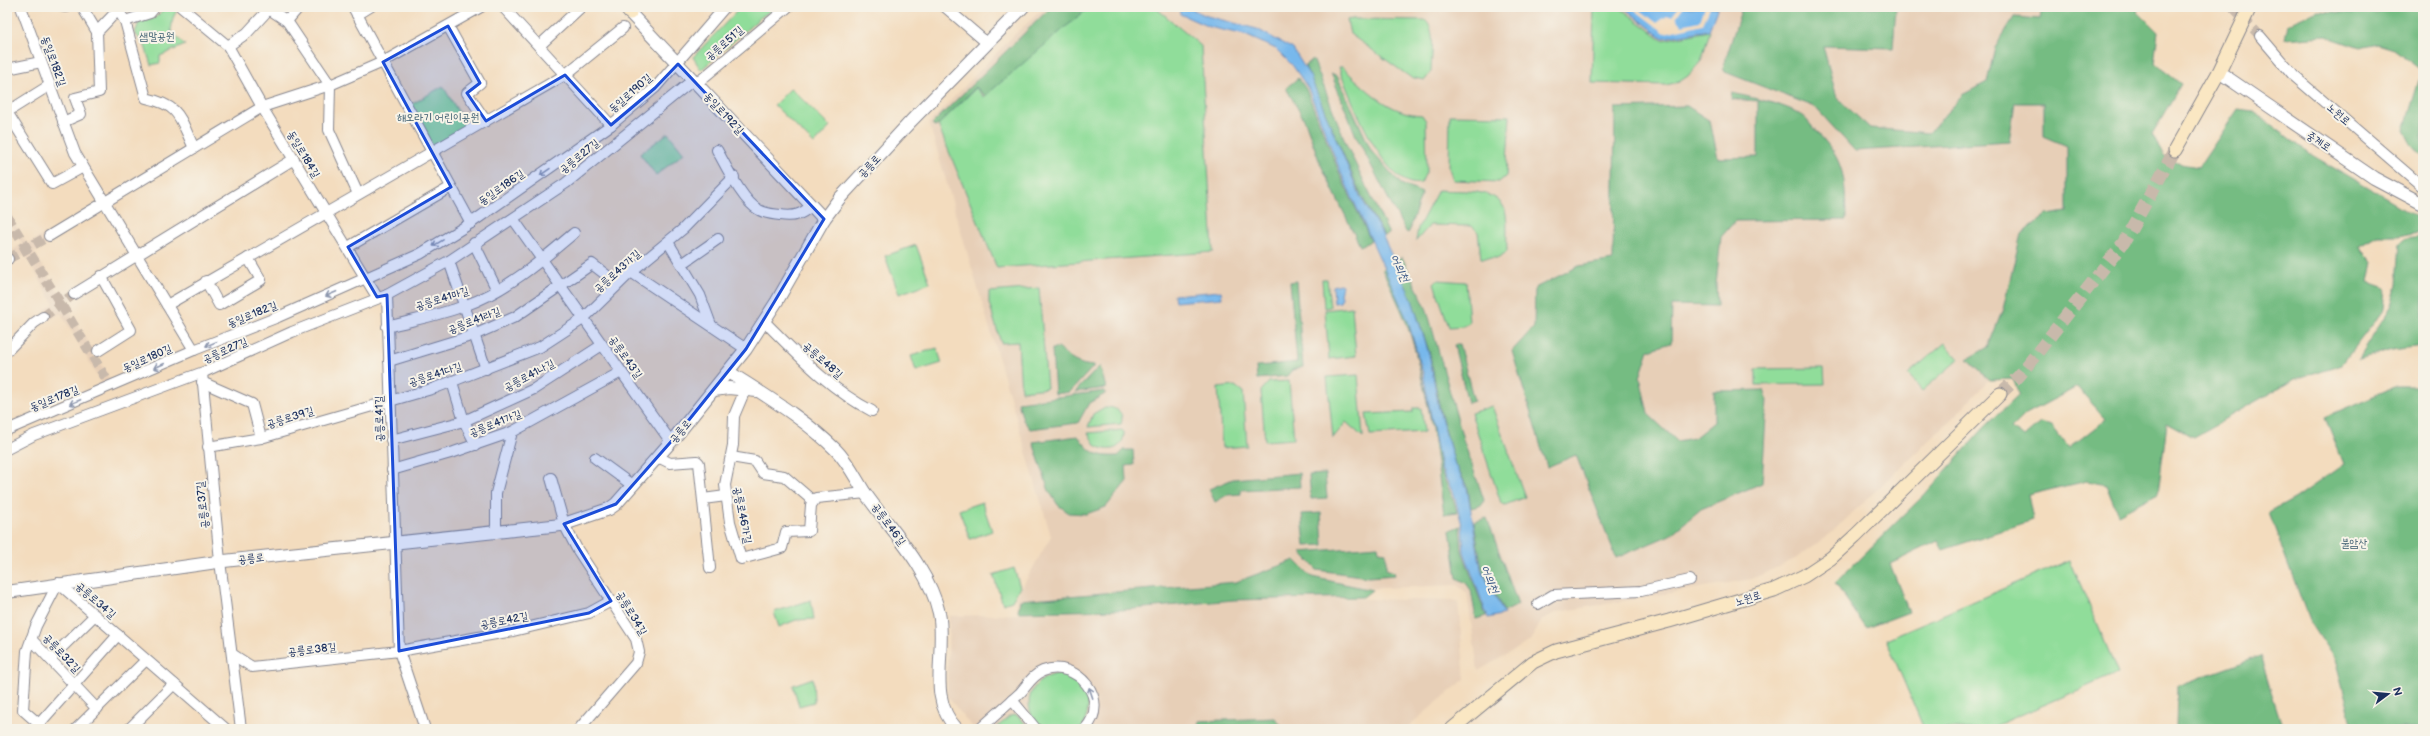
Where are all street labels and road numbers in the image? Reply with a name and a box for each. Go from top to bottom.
street label: 공릉로51길 [703,23,746,63]
street label: 동일로182길 [38,34,69,88]
street label: 동일로190길 [606,71,655,116]
street label: 동일로192길 [701,90,746,137]
street label: 노원로 [2324,101,2353,128]
street label: 동일로184길 [284,128,323,180]
street label: 중계로 [2304,129,2333,154]
street label: 공릉로27길 [557,136,602,176]
street label: 공릉로 [856,152,883,180]
street label: 동일로186길 [476,167,527,208]
street label: 공릉로43가길 [592,247,643,296]
street label: 공릉로41마길 [414,284,471,313]
street label: 동일로182길 [225,299,279,330]
street label: 공릉로41라길 [446,304,502,336]
street label: 공릉로43길 [606,334,645,381]
street label: 공릉로27길 [201,335,250,366]
street label: 공릉로48길 [800,340,845,381]
street label: 동일로180길 [121,342,174,375]
street label: 공릉로41나길 [502,357,557,394]
street label: 공릉로41다길 [407,360,464,389]
street label: 동일로178길 [28,383,81,414]
street label: 공릉로41길 [373,396,386,442]
street label: 공릉로39길 [265,404,315,431]
street label: 공릉로41가길 [467,407,523,440]
street label: 공릉로 [667,417,694,446]
street label: 공릉로37길 [194,480,211,529]
street label: 공릉로46가길 [731,486,754,545]
street label: 공릉로46길 [869,501,908,548]
street label: 공릉로 [237,551,265,566]
street label: 공릉로34길 [73,579,118,621]
street label: 노원로 [1734,588,1763,609]
street label: 공릉로34길 [613,589,650,638]
street label: 공릉로42길 [479,609,529,632]
street label: 공릉로32길 [40,631,83,676]
street label: 공릉로38길 [287,640,337,659]

